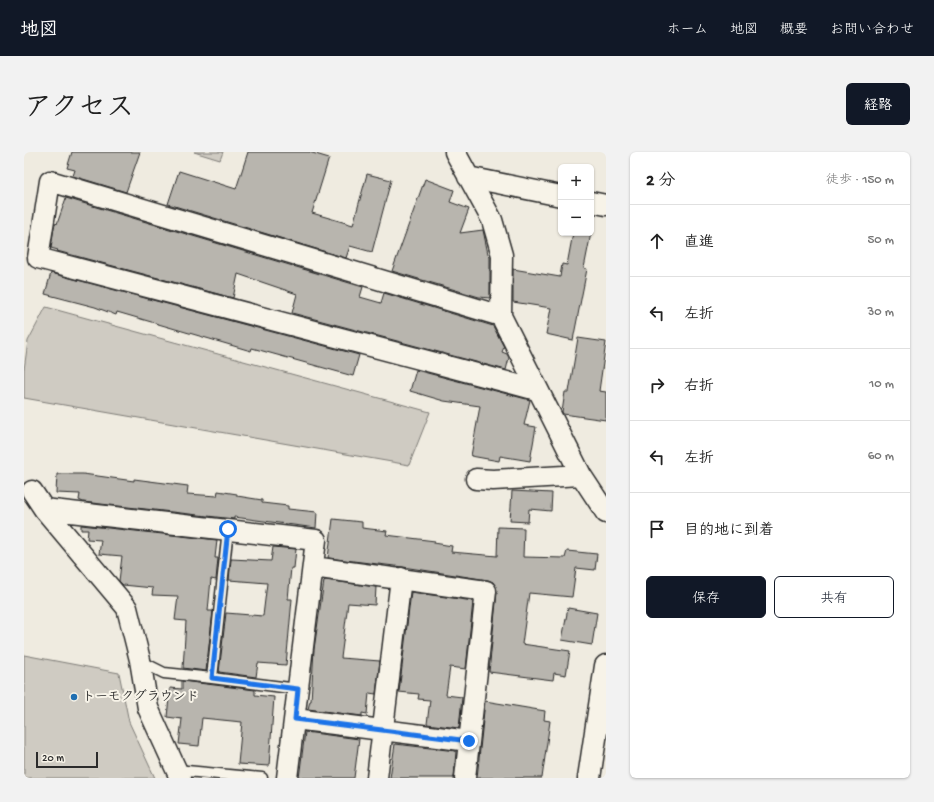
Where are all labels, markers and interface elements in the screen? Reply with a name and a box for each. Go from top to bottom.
text: 地図 [20,20,58,43]
text: ホーム [667,22,708,39]
text: 地図 [730,22,758,39]
text: 概要 [780,22,808,39]
text: お問い合わせ [830,22,914,39]
button: 経路 [846,83,910,125]
text: アクセス [24,93,134,126]
map controls [558,164,594,236]
button: + [558,164,594,200]
text: 2 分 [646,172,675,192]
text: 徒歩 · 150 m [826,173,894,188]
button: − [558,200,594,236]
icon: ahead [646,230,668,252]
text: 50 m [867,233,894,248]
text: 直進 [684,234,714,252]
icon: left [646,302,668,324]
text: 30 m [868,305,894,320]
text: 左折 [684,306,714,324]
icon: right [646,374,668,396]
text: 10 m [869,377,894,392]
text: 右折 [684,378,714,396]
icon: left [646,446,668,468]
text: 60 m [868,449,894,464]
text: 左折 [684,450,714,468]
icon: arrive [646,518,668,540]
route start [219,520,237,538]
text: 目的地に到着 [684,522,774,540]
button: 保存 [646,576,766,618]
button: 共有 [774,576,894,618]
place label: トーモクグラウンド [82,689,199,705]
marker: トーモクグラウンド [69,692,79,702]
route end [460,732,478,750]
scale bar [36,750,98,769]
text: 20 m [42,753,64,765]

